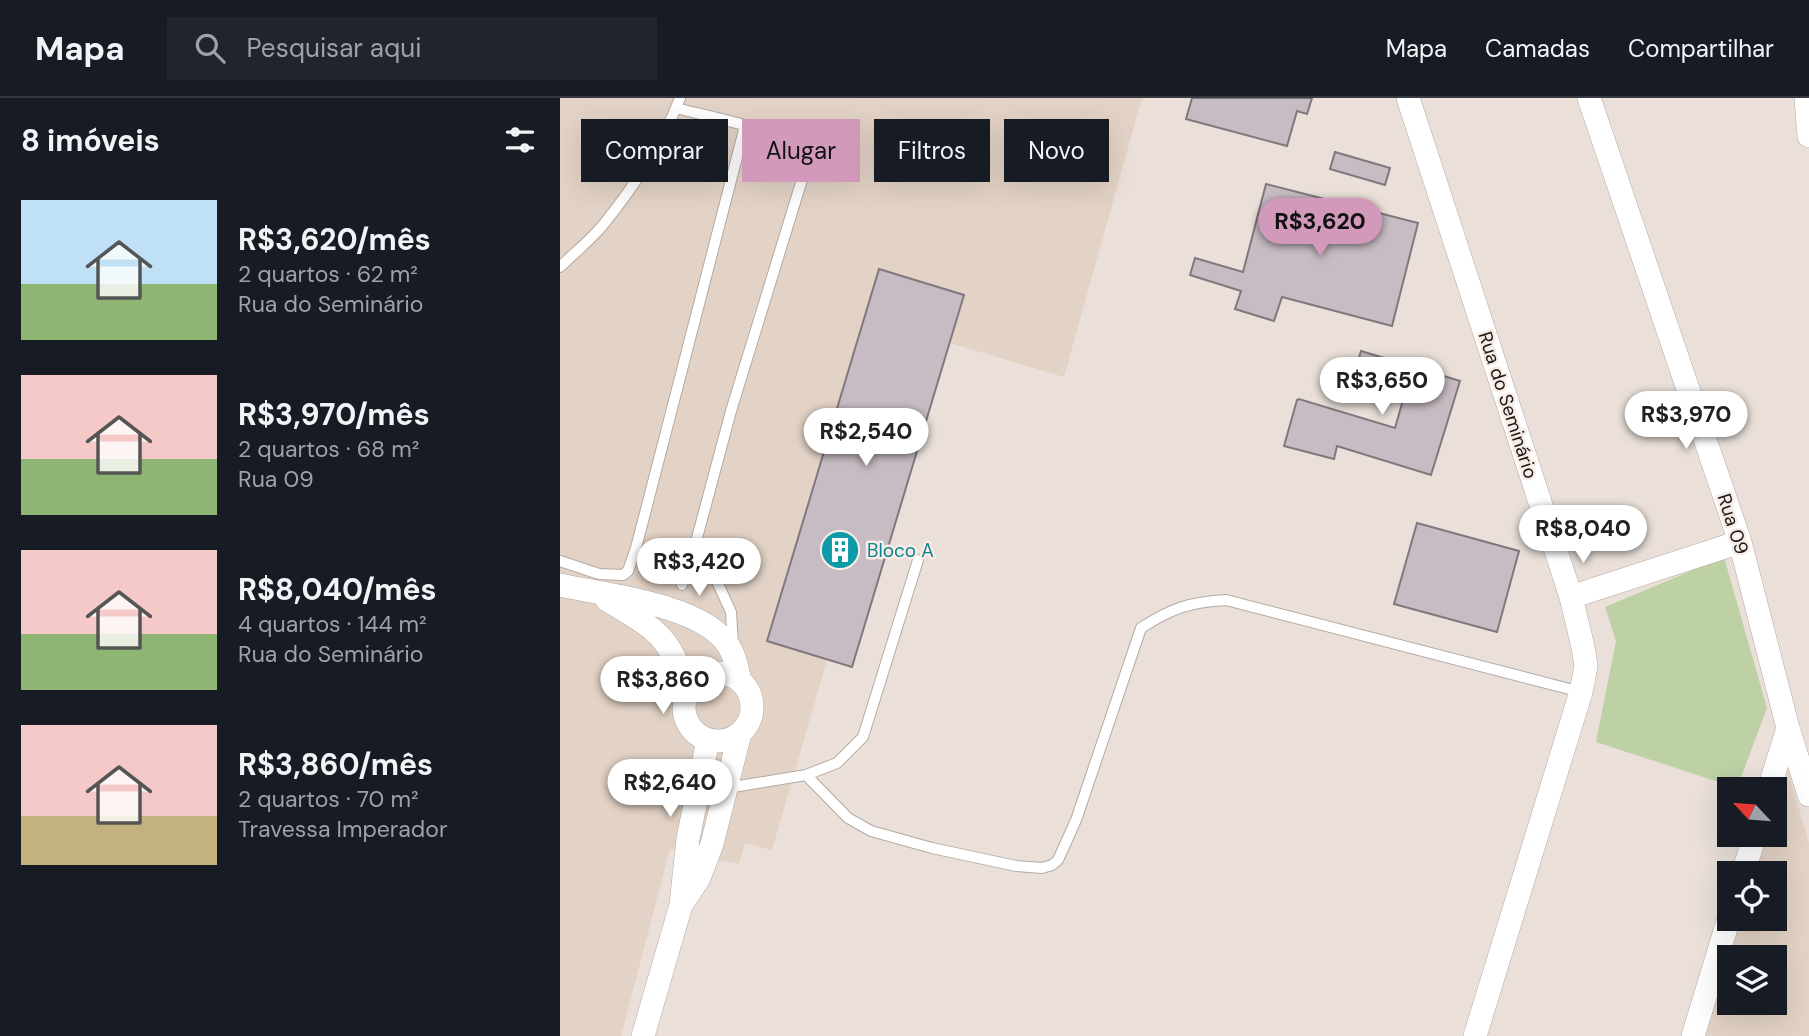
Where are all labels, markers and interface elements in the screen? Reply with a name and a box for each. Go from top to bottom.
search box [167,17,657,80]
text: Mapa [35,27,125,70]
icon: search [191,29,229,67]
text: Pesquisar aqui [247,31,421,65]
text: Mapa [1386,33,1447,64]
text: Camadas [1485,33,1590,64]
text: Compartilhar [1628,33,1774,64]
chip: Comprar [581,119,728,182]
chip: Alugar [742,119,860,182]
chip: Filtros [874,119,990,182]
chip: Novo [1004,119,1109,182]
text: 8 imóveis [21,121,160,160]
icon: filters [501,121,539,159]
pin: R$3,620 [1255,198,1385,258]
text: R$3,620 [1274,206,1366,236]
text: R$3,620/mês [238,220,431,259]
icon: home [77,228,161,312]
text: 2 quartos · 62 m² [238,259,418,289]
text: Rua do Seminário [238,289,423,319]
street label: Rua do Seminário [1472,328,1544,482]
pin: R$3,650 [1317,358,1447,417]
text: R$3,650 [1336,365,1428,395]
pin: R$3,970 [1621,392,1751,451]
text: R$3,970/mês [238,395,430,434]
text: R$3,970 [1641,399,1731,429]
icon: home [77,403,161,487]
pin: R$2,540 [801,408,931,468]
text: R$2,540 [820,416,912,446]
text: 2 quartos · 68 m² [238,434,419,464]
text: Rua 09 [238,464,314,494]
street label: Rua 09 [1711,490,1755,558]
pin: R$8,040 [1518,505,1648,565]
text: R$8,040 [1535,513,1631,543]
building icon: Bloco A [819,529,861,571]
pin: R$3,420 [634,538,764,598]
place label: Bloco A [867,538,934,563]
text: R$3,420 [653,546,745,576]
text: R$8,040/mês [238,570,436,609]
icon: home [77,578,161,662]
text: 4 quartos · 144 m² [238,609,427,639]
text: Rua do Seminário [238,639,423,669]
pin: R$3,860 [598,656,728,716]
text: R$3,860 [616,664,710,694]
text: R$3,860/mês [238,745,433,784]
icon: home [77,753,161,837]
pin: R$2,640 [605,760,735,819]
text: R$2,640 [623,767,717,797]
north arrow [1717,777,1787,847]
map controls [1717,777,1787,1015]
text: 2 quartos · 70 m² [238,784,419,814]
text: Travessa Imperador [238,814,447,844]
button: locate [1717,861,1787,931]
button: layers [1717,945,1787,1015]

